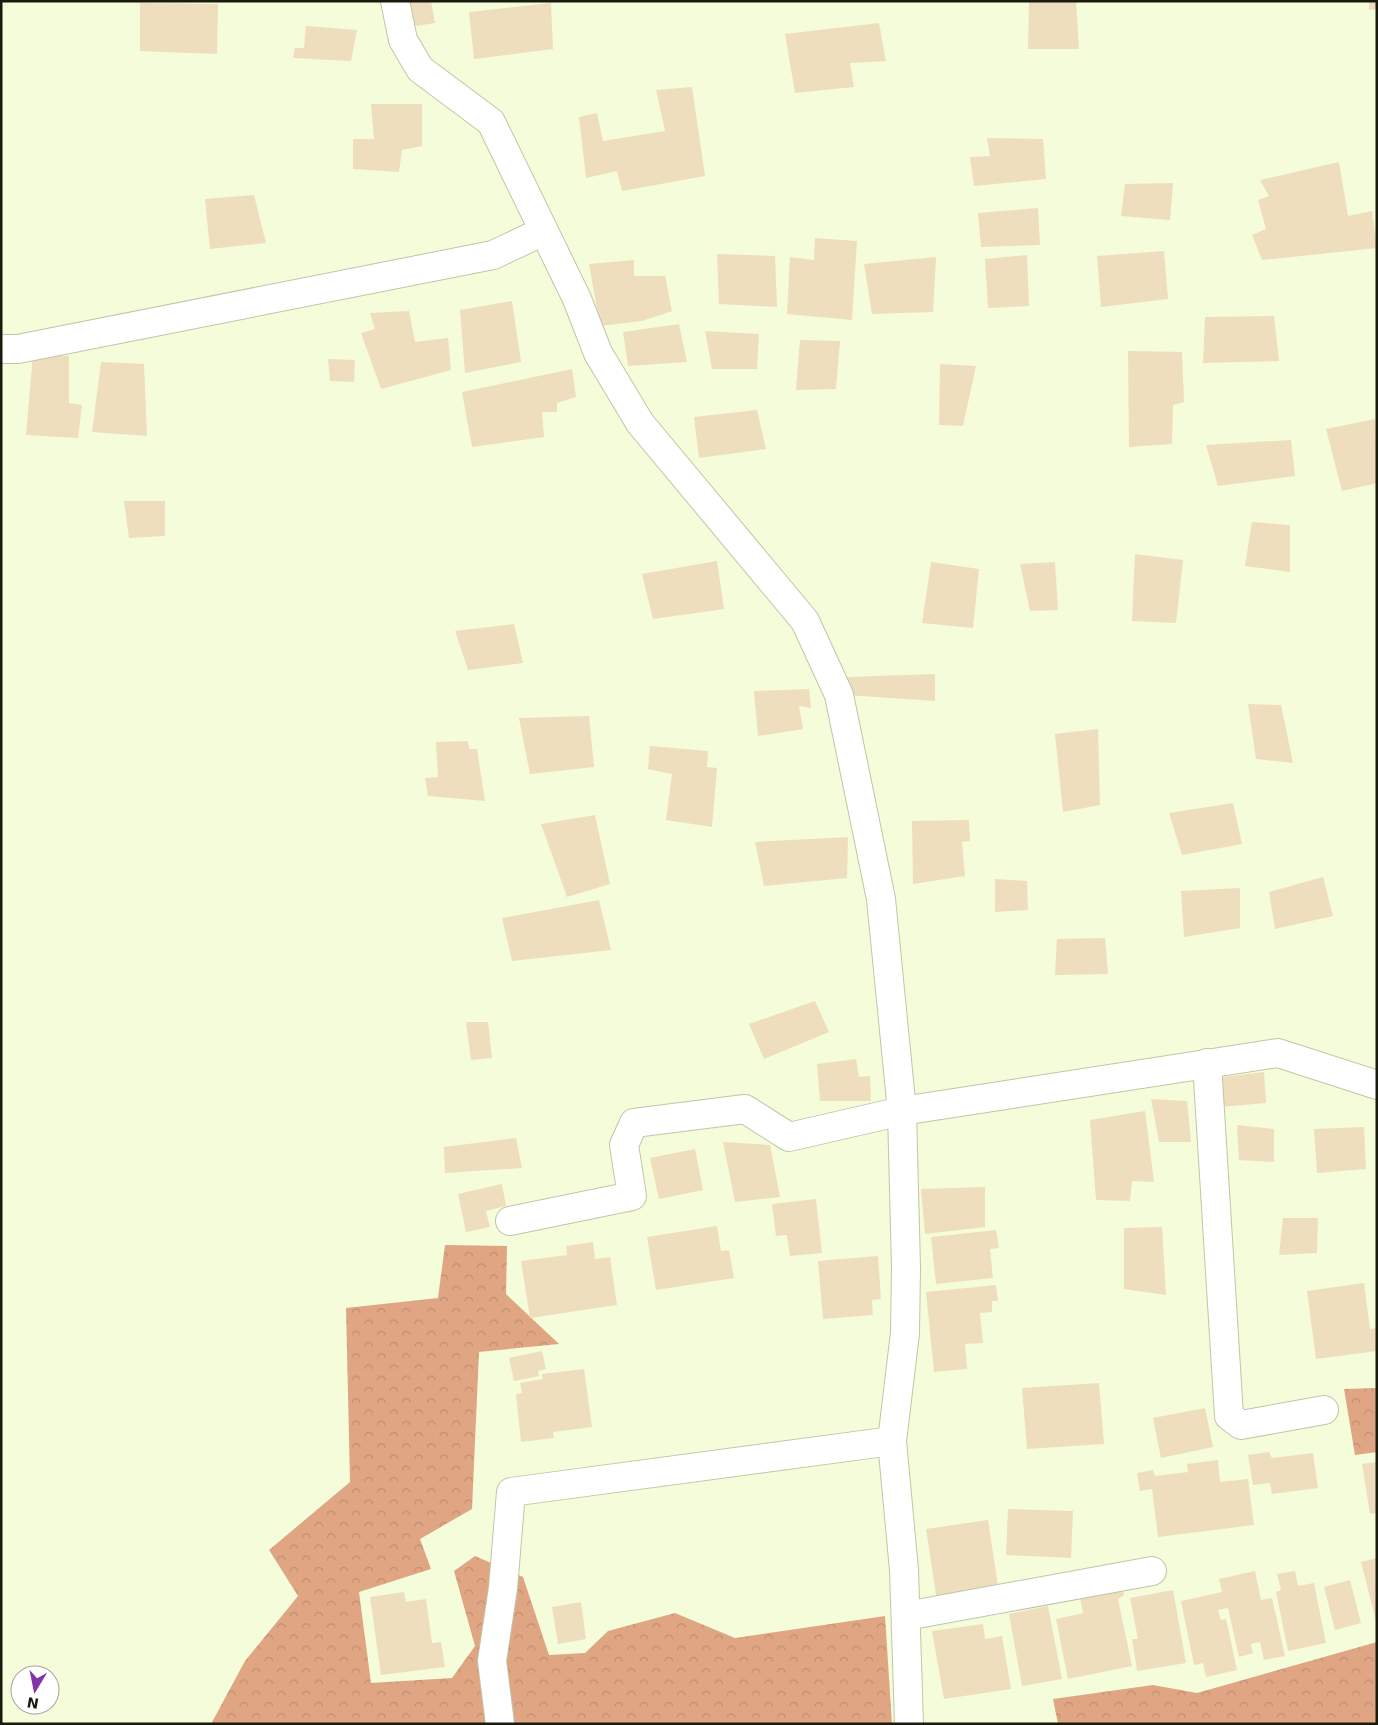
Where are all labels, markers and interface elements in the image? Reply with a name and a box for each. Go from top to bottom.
north arrow [10,1665,60,1715]
text: N [26,1694,40,1712]

